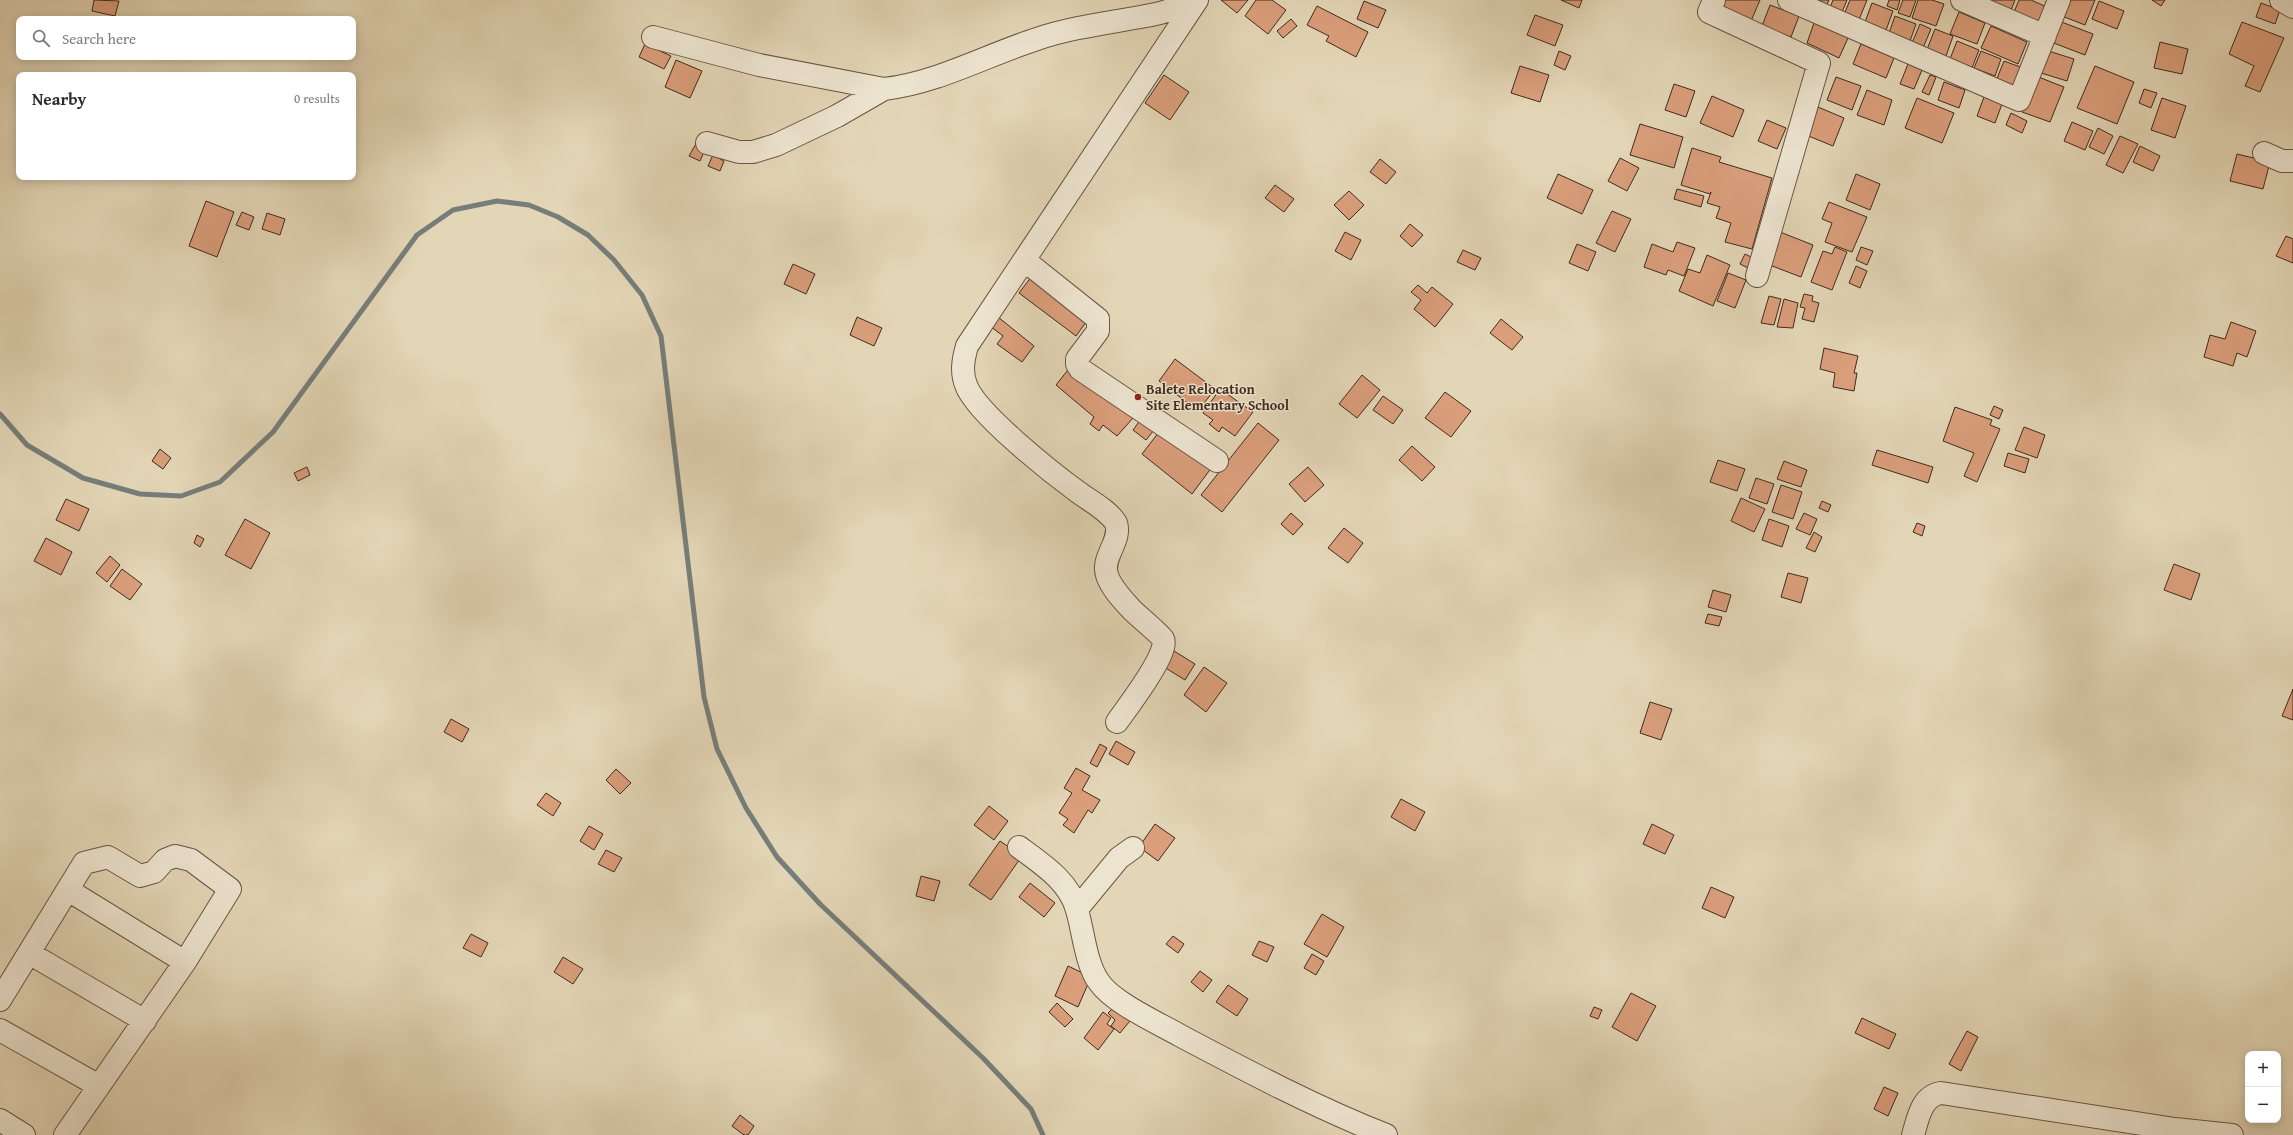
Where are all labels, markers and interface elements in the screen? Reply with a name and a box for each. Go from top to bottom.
search box [16,16,356,60]
icon: search [30,27,52,49]
text: Search here [62,28,136,49]
text: Nearby [32,86,86,111]
text: 0 results [294,89,340,108]
place label: Balete Relocation Site Elementary School [1146,379,1290,415]
marker: Balete Relocation Site Elementary School [1133,392,1143,402]
map controls [2245,1051,2281,1123]
button: + [2245,1051,2281,1087]
button: − [2245,1087,2281,1123]

